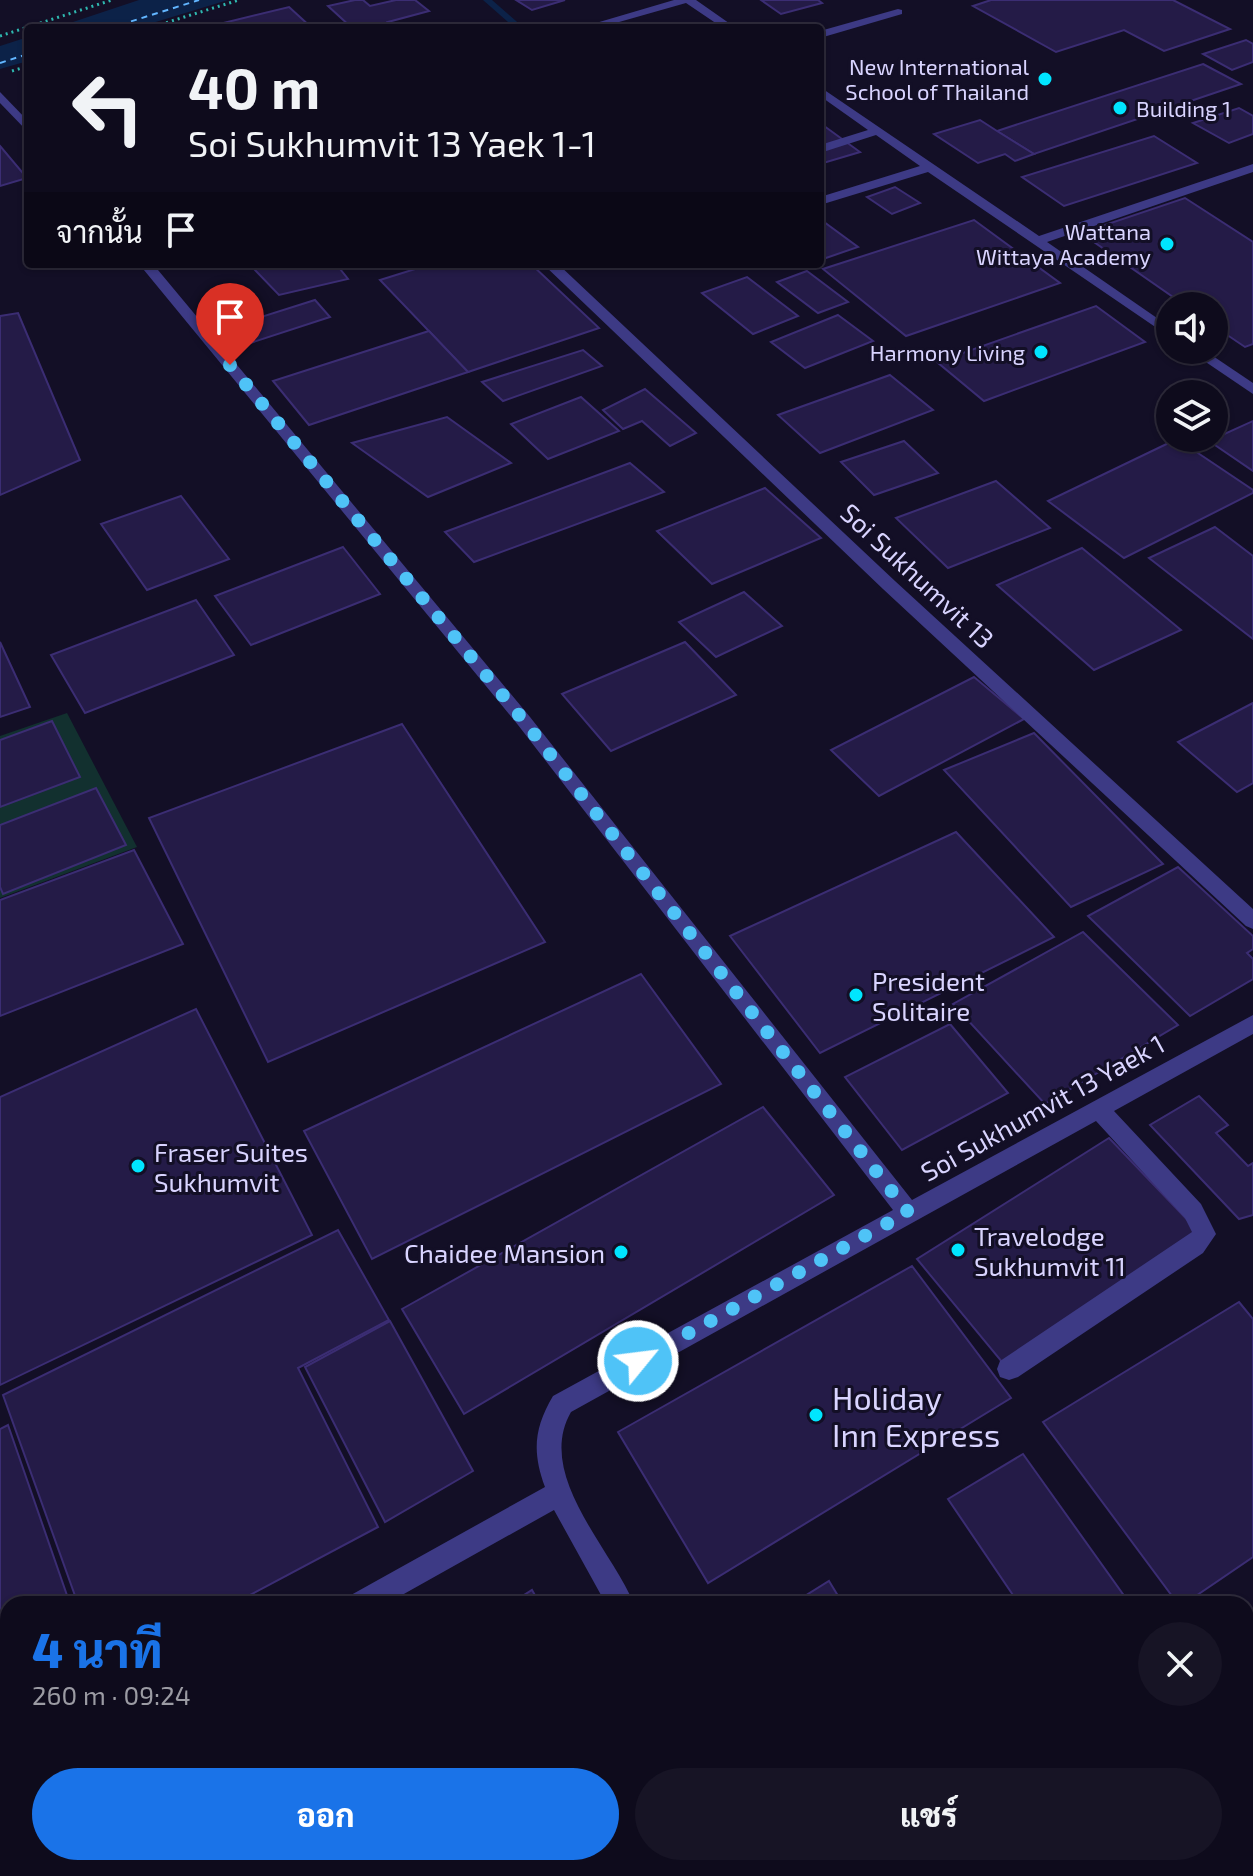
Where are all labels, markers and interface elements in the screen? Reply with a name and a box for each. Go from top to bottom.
text: 40 m [188,53,320,120]
place label: New International School of Thailand [845,53,1029,104]
icon: left [56,56,160,160]
marker: New International School of Thailand [1036,70,1054,88]
place label: Building 1 [1136,95,1231,121]
marker: Building 1 [1111,99,1129,117]
text: Soi Sukhumvit 13 Yaek 1-1 [188,121,596,164]
icon: arrive [159,208,203,252]
text: จากนั้น [56,213,143,249]
place label: Wattana Wittaya Academy [976,218,1151,269]
marker: Wattana Wittaya Academy [1158,235,1176,253]
pin [196,283,264,365]
map controls [1156,292,1228,452]
button: sound [1156,292,1228,364]
icon: arrive [208,295,252,339]
place label: Harmony Living [870,339,1025,365]
marker: Harmony Living [1032,343,1050,361]
button: layers [1156,380,1228,452]
street label: Soi Sukhumvit 13 [835,496,1001,654]
place label: President Solitaire [872,965,985,1026]
marker: President Solitaire [847,986,865,1004]
street label: Soi Sukhumvit 13 Yaek 1 [915,1027,1169,1187]
place label: Fraser Suites Sukhumvit [154,1136,308,1197]
marker: Fraser Suites Sukhumvit [129,1157,147,1175]
place label: Travelodge Sukhumvit 11 [974,1220,1126,1281]
place label: Chaidee Mansion [404,1237,605,1268]
marker: Travelodge Sukhumvit 11 [949,1241,967,1259]
marker: Chaidee Mansion [612,1243,630,1261]
position arrow [596,1319,680,1403]
place label: Holiday Inn Express [832,1378,1000,1453]
marker: Holiday Inn Express [807,1406,825,1424]
text: 4 นาที [32,1620,163,1678]
button: close [1138,1622,1222,1706]
text: 260 m · 09:24 [32,1679,191,1710]
button: ออก [32,1768,619,1860]
button: แชร์ [635,1768,1222,1860]

